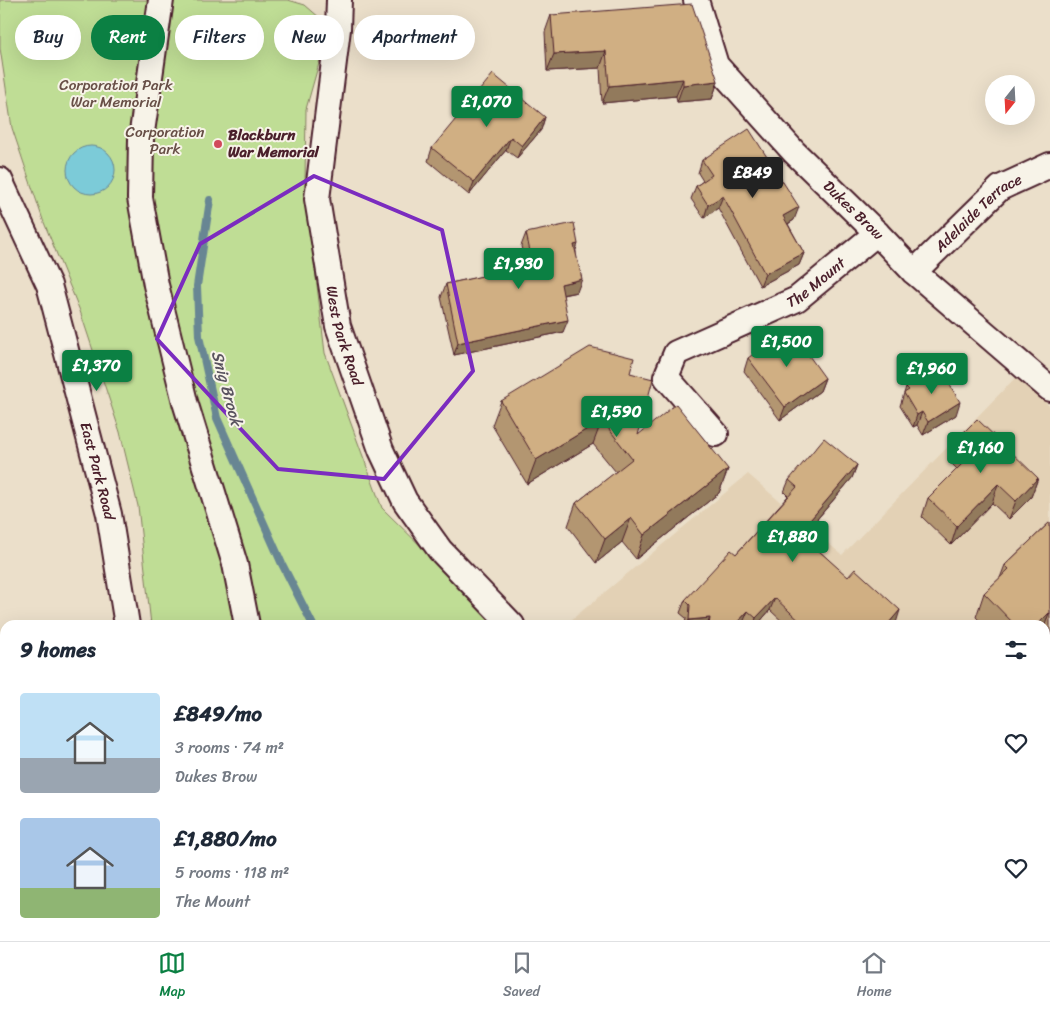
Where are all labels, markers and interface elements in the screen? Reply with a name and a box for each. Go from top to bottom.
chip: Buy [15,15,81,60]
chip: Rent [91,15,165,60]
chip: Filters [175,15,264,60]
chip: New [274,15,344,60]
chip: Apartment [354,15,475,60]
park label: Corporation Park War Memorial [59,72,174,115]
north arrow [985,75,1035,125]
map controls [985,75,1035,125]
pin: £1,070 [446,86,528,128]
text: £1,070 [462,87,512,116]
park label: Corporation Park [126,119,204,162]
place label: Blackburn War Memorial [228,122,319,165]
marker: Blackburn War Memorial [212,138,224,150]
pin: £849 [723,156,783,199]
text: £849 [734,158,772,187]
street label: Adelaide Terrace [928,166,1027,259]
street label: Dukes Brow [817,174,891,247]
pin: £1,930 [478,248,560,290]
text: £1,930 [495,249,543,278]
street label: The Mount [782,250,852,315]
street label: West Park Road [319,284,371,390]
pin: £1,500 [746,326,828,368]
text: £1,500 [762,327,812,356]
water label: Snig Brook [203,347,252,431]
pin: £1,370 [56,350,138,392]
text: £1,370 [73,351,121,380]
pin: £1,960 [891,352,973,395]
text: £1,960 [908,354,956,383]
pin: £1,590 [576,396,658,438]
text: £1,590 [592,397,642,426]
street label: East Park Road [72,419,123,522]
pin: £1,160 [940,432,1022,474]
text: £1,160 [958,433,1004,462]
pin: £1,880 [752,520,834,563]
text: £1,880 [768,522,818,551]
text: 9 homes [20,631,96,669]
icon: filters [1002,636,1030,664]
text: £849/mo [175,695,262,733]
icon: home [60,713,120,773]
icon: heart [1002,729,1030,757]
text: 3 rooms · 74 m² [175,733,284,762]
text: Dukes Brow [175,762,257,791]
text: £1,880/mo [175,820,277,858]
icon: home [60,838,120,898]
icon: heart [1002,854,1030,882]
text: 5 rooms · 118 m² [175,858,289,887]
text: The Mount [175,887,250,916]
tab: Map [158,949,186,1004]
tab: Saved [503,949,540,1004]
tab: Home [857,949,892,1004]

